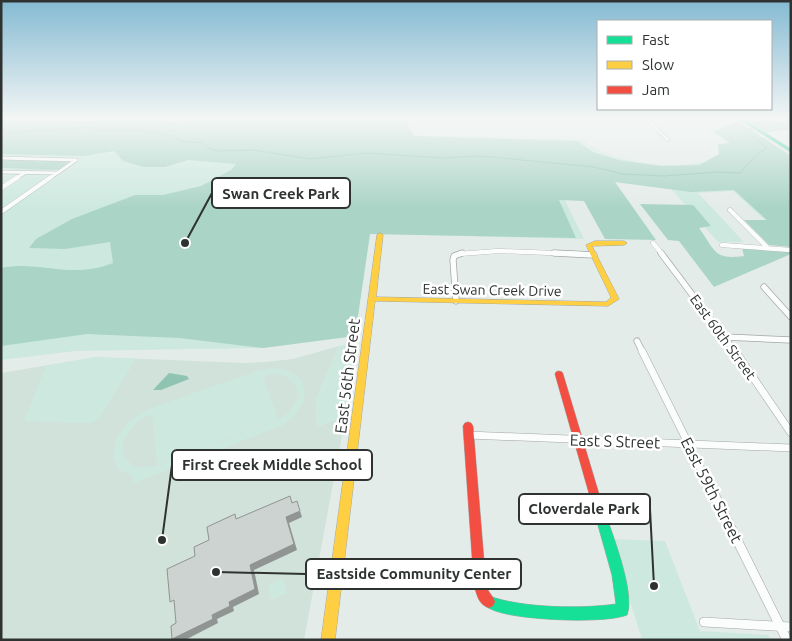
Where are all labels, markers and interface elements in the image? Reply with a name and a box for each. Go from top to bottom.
legend [597,20,772,110]
text: Fast [642,31,670,48]
text: Slow [642,56,675,73]
text: Jam [642,81,670,98]
callout: Swan Creek Park [212,178,350,208]
text: Swan Creek Park [222,185,340,202]
street label: East Swan Creek Drive [422,281,562,299]
street label: East 60th Street [687,291,760,383]
street label: East 56th Street [331,317,363,435]
street label: East S Street [569,430,661,452]
street label: East 59th Street [678,434,747,546]
callout: First Creek Middle School [172,450,372,480]
text: First Creek Middle School [182,456,363,473]
callout: Cloverdale Park [519,494,650,524]
text: Cloverdale Park [528,500,640,517]
callout: Eastside Community Center [306,559,521,589]
text: Eastside Community Center [317,565,512,582]

